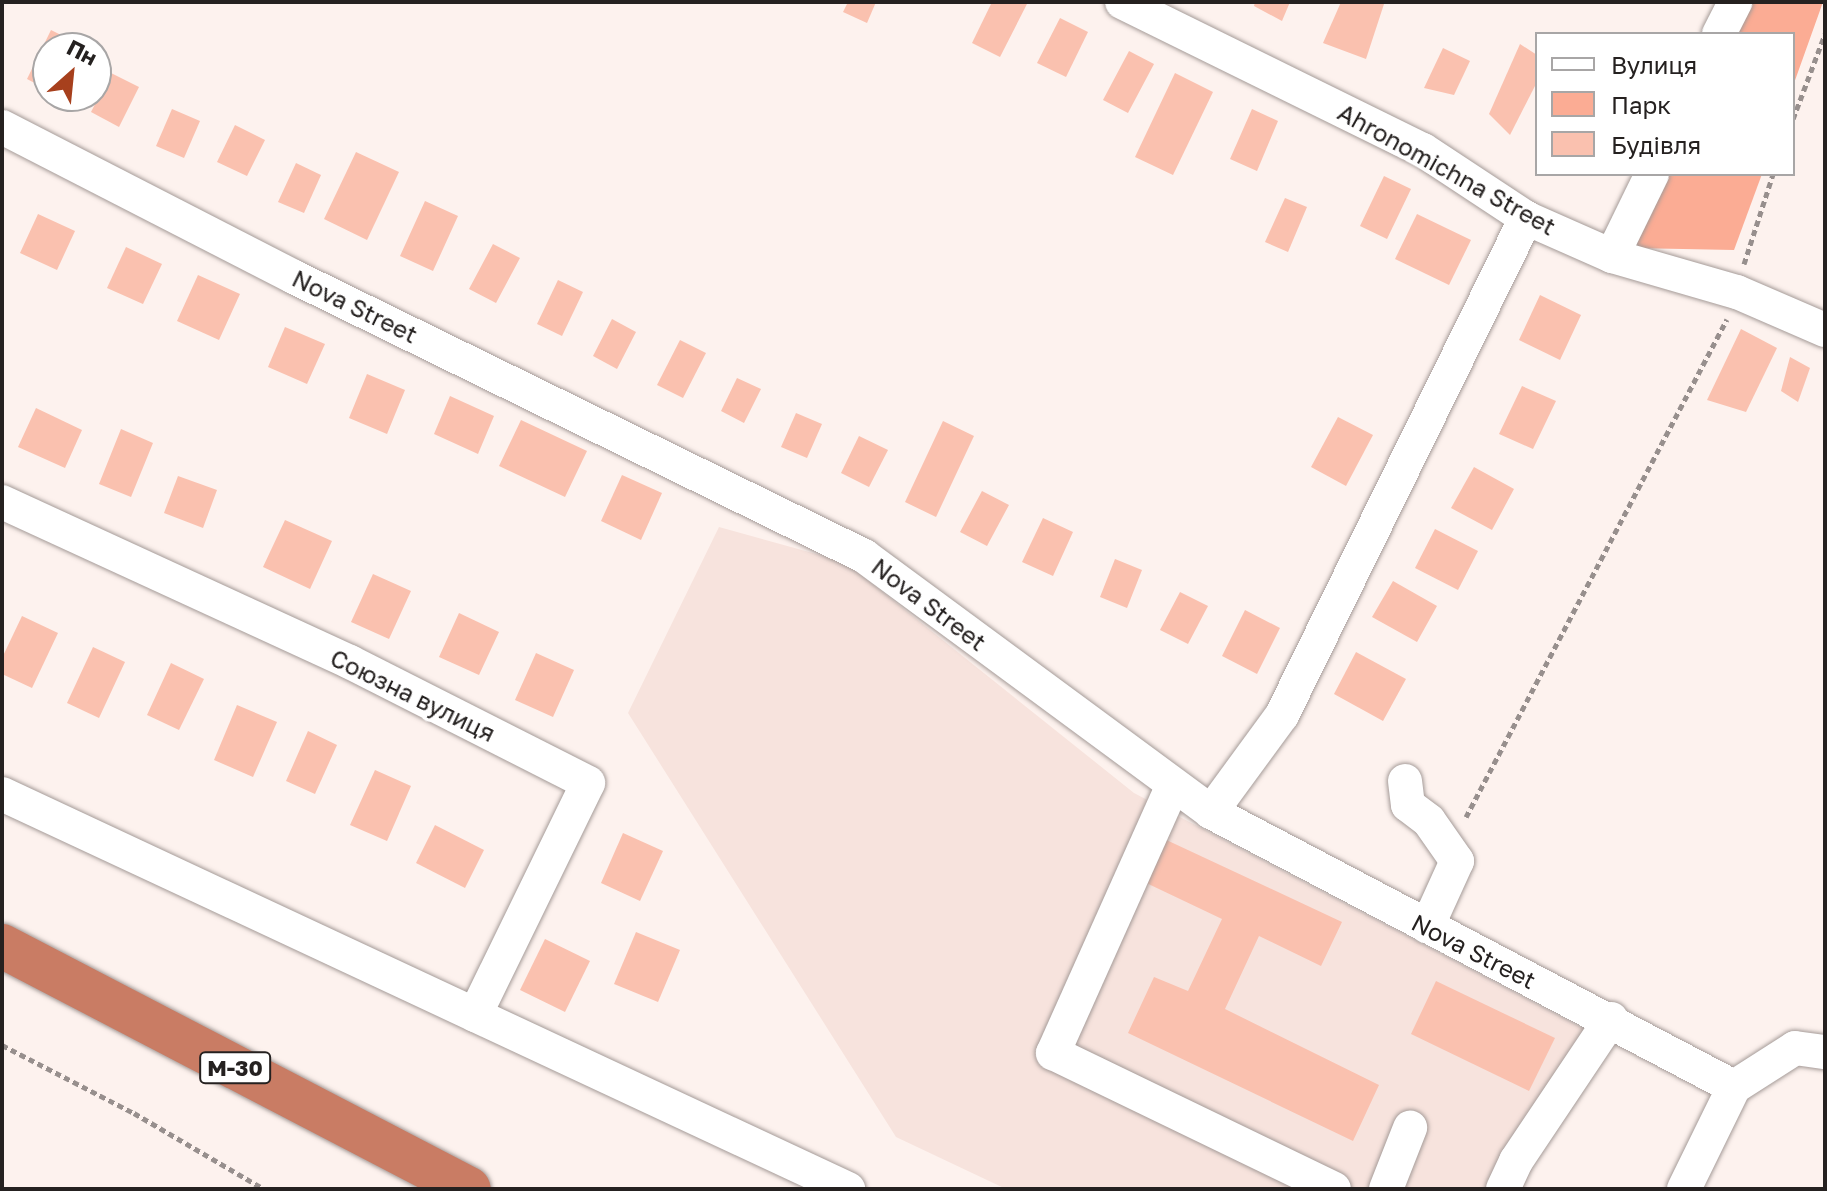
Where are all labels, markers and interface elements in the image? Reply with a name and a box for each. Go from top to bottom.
north arrow [32,32,112,112]
legend [1535,32,1795,176]
text: Пн [63,33,102,71]
text: Вулиця [1611,50,1697,79]
text: Парк [1611,90,1671,119]
street label: Ahronomichna Street [1333,97,1561,241]
text: Будівля [1611,130,1701,159]
street label: Nova Street [288,263,422,349]
street label: Nova Street [866,552,992,656]
street label: Союзна вулиця [326,643,500,747]
street label: Nova Street [1407,907,1541,995]
road number: М-30 [199,1050,271,1086]

